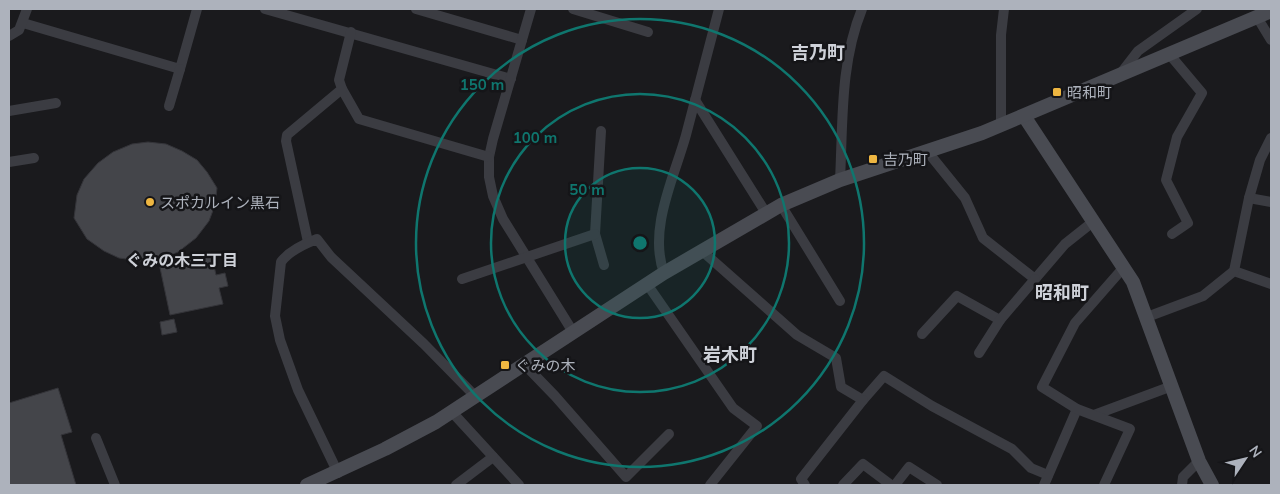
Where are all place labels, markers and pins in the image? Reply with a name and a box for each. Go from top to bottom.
place label: 昭和町 [1067,83,1112,102]
marker: 昭和町 [1051,86,1063,98]
place label: 吉乃町 [883,150,928,169]
marker: 吉乃町 [867,153,879,165]
place label: スポカルイン黒石 [160,193,280,212]
marker: スポカルイン黒石 [144,196,156,208]
centre of rings [631,234,649,252]
place label: ぐみの木 [515,356,575,375]
marker: ぐみの木 [499,359,511,371]

